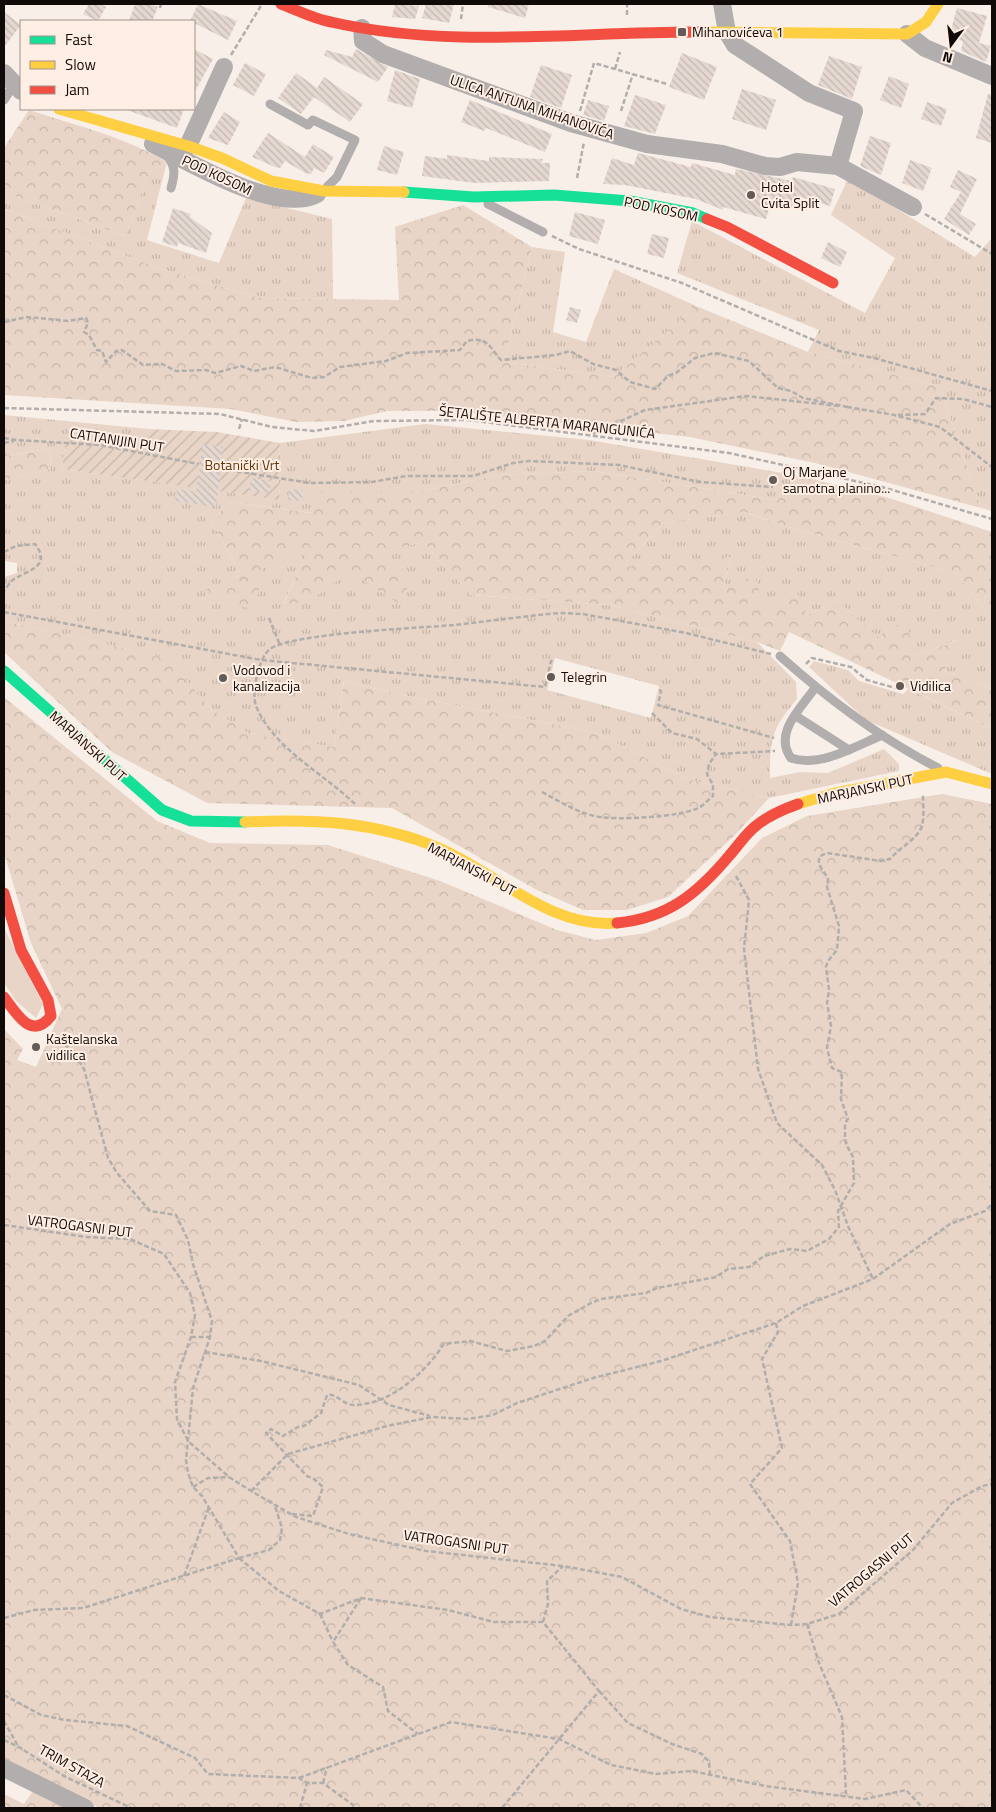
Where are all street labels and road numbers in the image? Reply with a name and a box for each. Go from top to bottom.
street label: ULICA ANTUNA MIHANOVIĆA [447,69,618,145]
street label: POD KOSOM [179,149,256,200]
street label: POD KOSOM [622,190,700,227]
street label: ŠETALIŠTE ALBERTA MARANGUNIĆA [438,400,657,443]
street label: CATTANIJIN PUT [68,422,166,457]
street label: MARJANSKI PUT [45,705,132,786]
street label: MARJANSKI PUT [815,768,915,809]
street label: MARJANSKI PUT [424,836,521,901]
street label: VATROGASNI PUT [26,1209,134,1242]
street label: VATROGASNI PUT [402,1524,511,1559]
street label: VATROGASNI PUT [823,1527,918,1612]
street label: TRIM STAZA [35,1739,110,1793]

